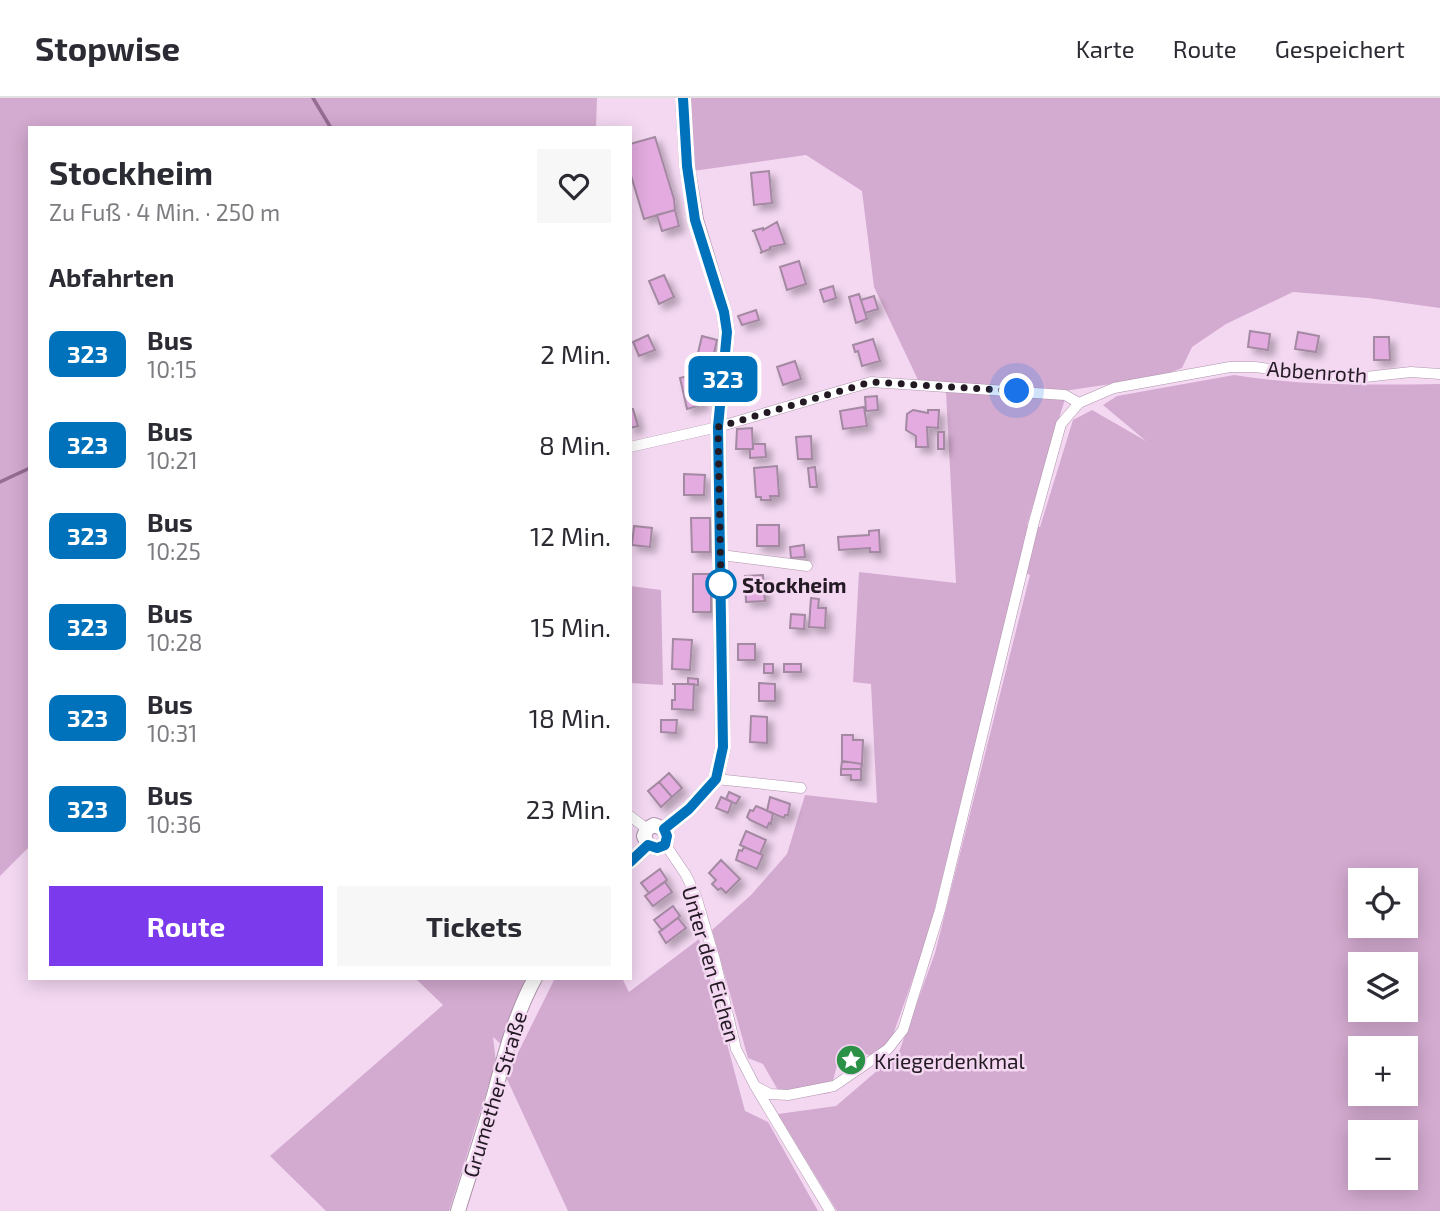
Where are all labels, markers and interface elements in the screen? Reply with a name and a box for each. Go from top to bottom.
text: Stopwise [35,28,180,68]
text: Karte [1076,34,1135,63]
text: Route [1173,34,1237,63]
text: Gespeichert [1275,34,1405,63]
button: heart [537,149,611,223]
text: Stockheim [49,152,213,192]
text: Zu Fuß · 4 Min. · 250 m [49,198,280,226]
text: Abfahrten [49,261,174,292]
text: Bus [147,324,193,355]
text: 2 Min. [540,338,611,369]
text: 323 [67,339,108,368]
text: 10:15 [147,355,197,383]
street label: Abbenroth [1266,355,1368,387]
line badge: 323 [683,356,763,402]
text: 323 [702,364,744,393]
your location [999,373,1034,408]
text: Bus [147,415,193,446]
text: 8 Min. [539,429,611,460]
text: 323 [67,430,108,459]
text: 10:21 [147,446,198,474]
text: Bus [147,506,193,537]
text: 12 Min. [530,520,611,551]
text: 323 [67,521,108,550]
text: 10:25 [147,537,201,565]
marker: Stockheim [706,569,736,599]
place label: Stockheim [742,572,846,597]
text: Bus [147,597,193,628]
text: 15 Min. [531,611,611,642]
text: 323 [67,612,108,641]
text: 10:28 [147,628,202,656]
text: Bus [147,688,193,719]
text: 18 Min. [529,702,611,733]
text: 323 [67,703,108,732]
text: 10:31 [147,719,197,747]
text: Bus [147,779,193,810]
text: 23 Min. [526,793,611,824]
text: 323 [67,794,108,823]
text: 10:36 [147,810,201,838]
map controls [1348,868,1418,1190]
button: locate [1348,868,1418,938]
street label: Unter den Eichen [678,883,746,1045]
button: Route [49,886,323,966]
button: Tickets [337,886,611,966]
button: layers [1348,952,1418,1022]
street label: Grumether Straße [457,1008,531,1180]
button: + [1348,1036,1418,1106]
place icon: Kriegerdenkmal [834,1043,868,1077]
place label: Kriegerdenkmal [874,1048,1026,1073]
button: − [1348,1120,1418,1190]

